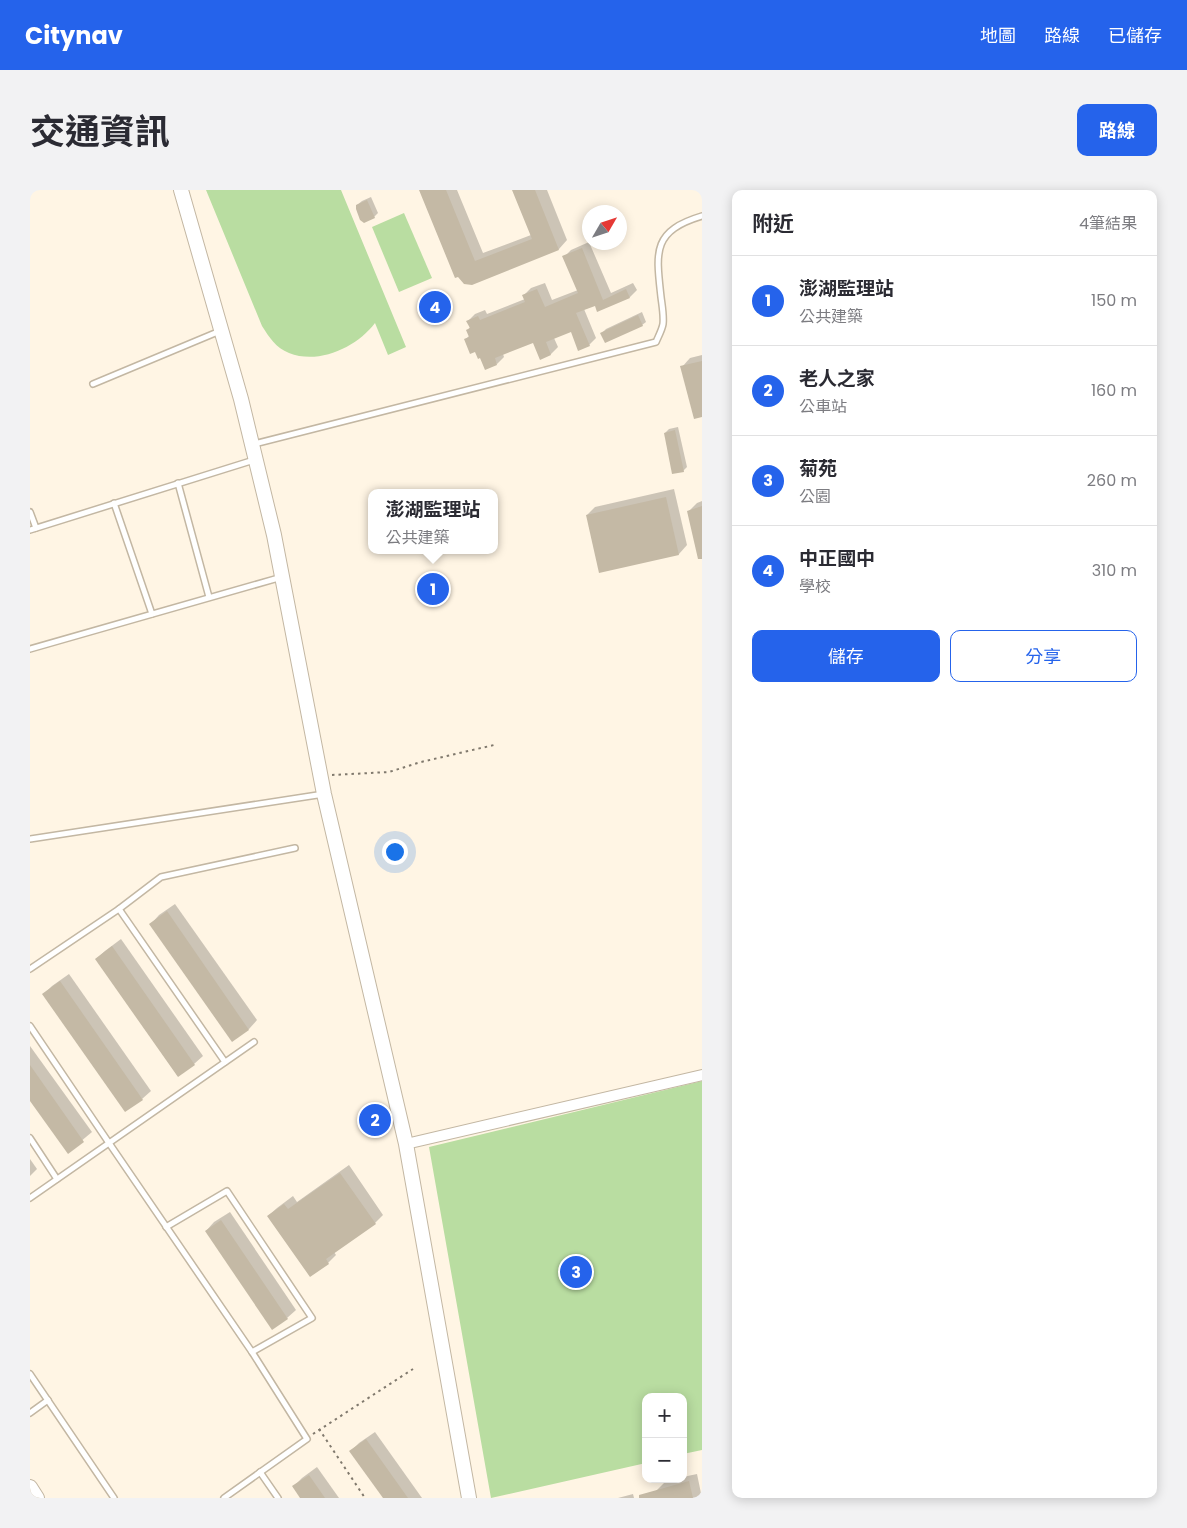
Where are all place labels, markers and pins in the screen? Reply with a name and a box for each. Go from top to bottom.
pin: 4 [419,288,451,326]
pin: 1 [417,570,449,608]
pin: 2 [359,1101,391,1139]
pin: 3 [560,1253,592,1291]

